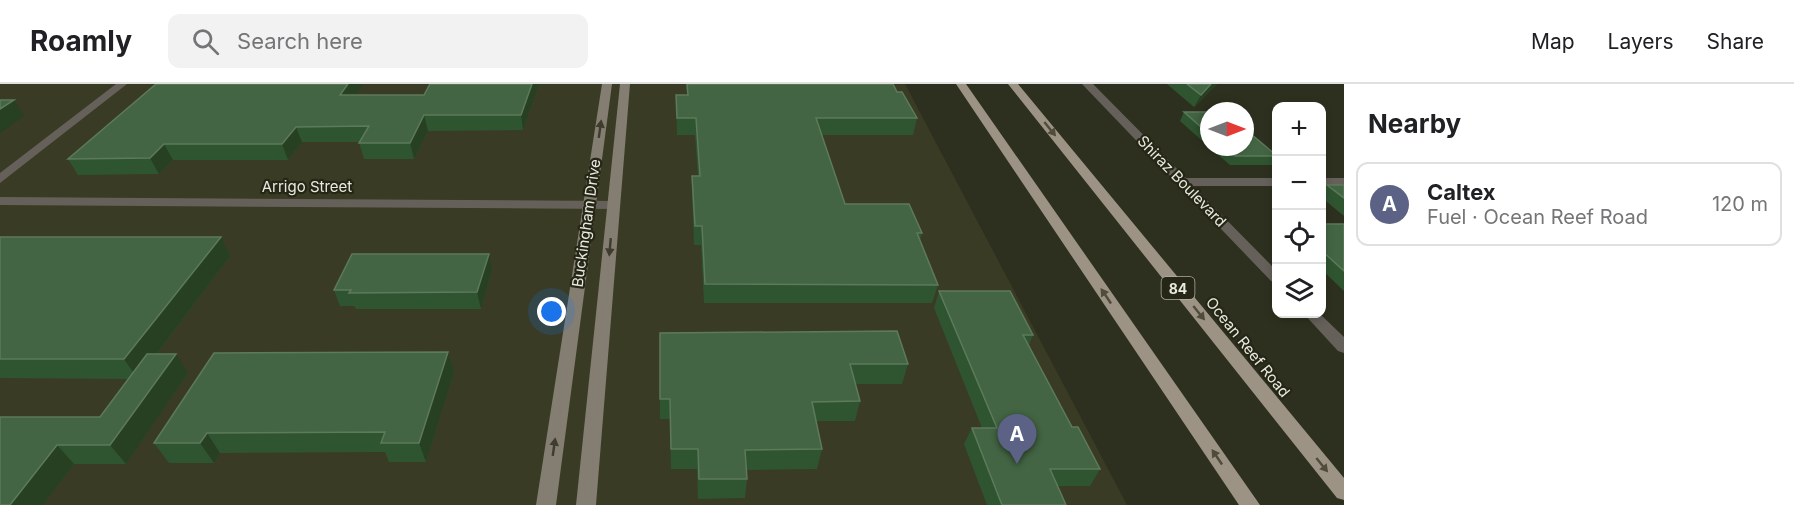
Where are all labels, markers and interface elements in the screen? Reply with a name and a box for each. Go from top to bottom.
search box [168,14,588,68]
text: Roamly [30,24,132,58]
icon: search [189,25,222,58]
text: Search here [237,28,363,54]
text: Map [1531,29,1575,54]
text: Layers [1608,29,1674,54]
text: Share [1707,29,1764,54]
north arrow [1200,102,1254,156]
map controls [1272,102,1326,318]
button: + [1272,102,1326,156]
text: Nearby [1368,108,1461,139]
one-way arrow [595,120,604,139]
one-way arrow [1043,122,1055,137]
street label: Shiraz Boulevard [1134,131,1230,231]
button: − [1272,156,1326,210]
street label: Buckingham Drive [568,158,604,288]
street label: Arrigo Street [262,177,352,196]
text: Caltex [1427,179,1496,205]
text: A [1382,192,1397,216]
text: 120 m [1712,192,1768,216]
text: Fuel · Ocean Reef Road [1427,205,1648,229]
button: locate [1272,210,1326,264]
one-way arrow [605,237,615,256]
button: layers [1272,264,1326,318]
road number: 84 [1162,277,1194,299]
one-way arrow [1101,288,1112,304]
street label: Ocean Reef Road [1202,293,1294,401]
your location [537,297,566,326]
one-way arrow [1193,305,1206,321]
pin: A [998,414,1036,464]
one-way arrow [550,437,559,456]
one-way arrow [1211,449,1223,465]
one-way arrow [1316,457,1329,473]

